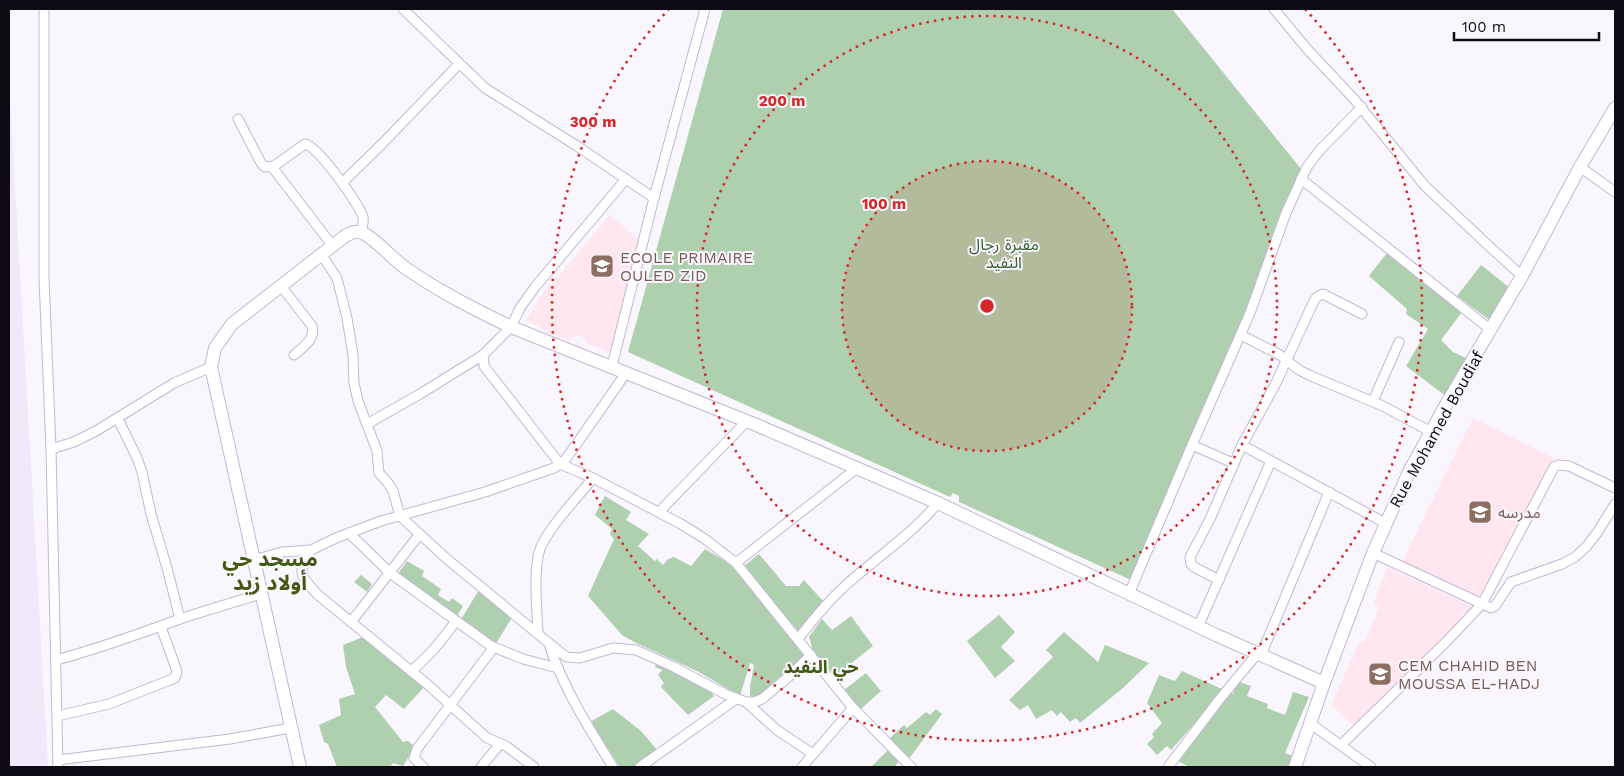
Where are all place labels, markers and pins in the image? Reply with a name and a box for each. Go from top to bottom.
place label: ECOLE PRIMAIRE OULED ZID [620,248,753,285]
school or university icon: ECOLE PRIMAIRE OULED ZID [589,253,615,279]
centre of rings [978,297,996,315]
school or university icon: مدرسه [1467,499,1493,525]
place label: مدرسه [1498,503,1541,522]
place label: CEM CHAHID BEN MOUSSA EL-HADJ [1398,656,1540,693]
school or university icon: CEM CHAHID BEN MOUSSA EL-HADJ [1367,661,1393,687]

